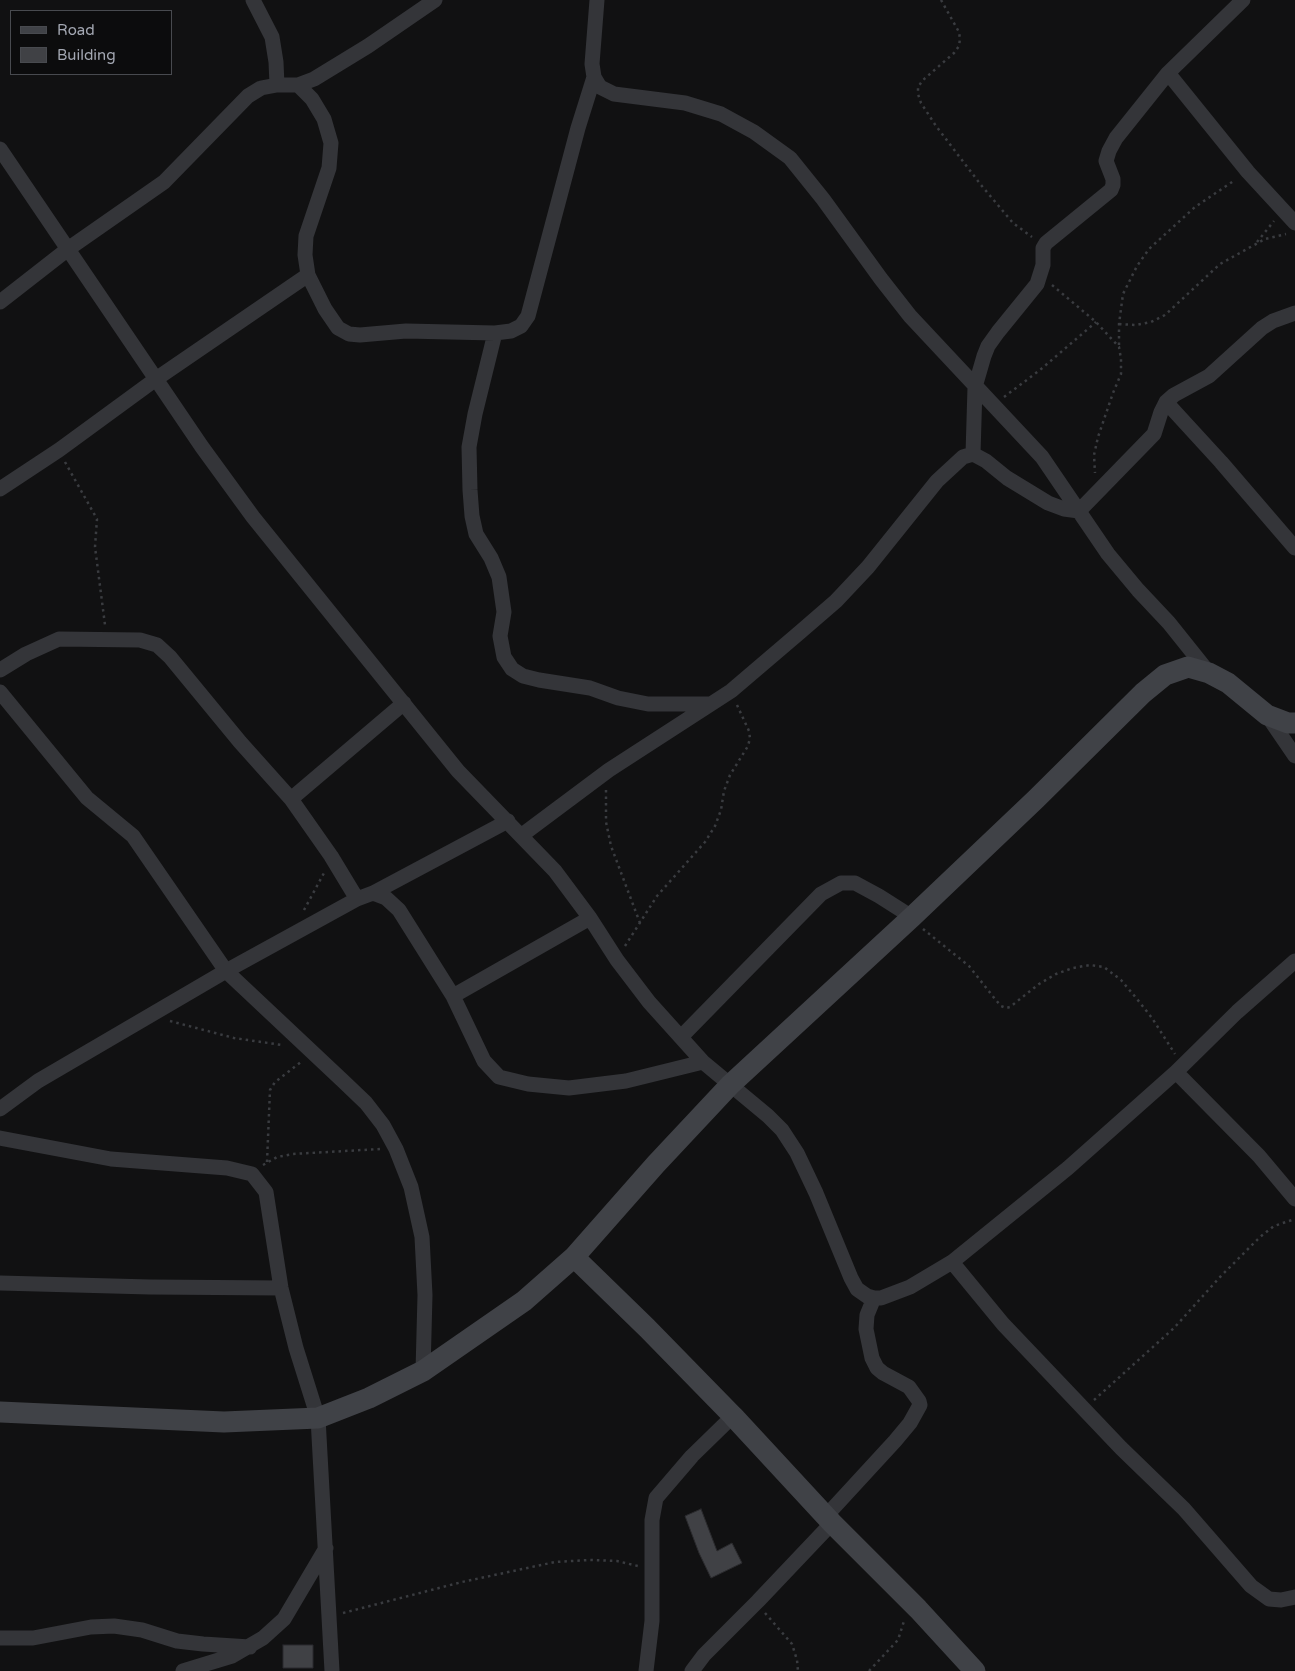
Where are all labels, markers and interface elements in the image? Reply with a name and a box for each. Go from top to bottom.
legend [10,10,172,75]
text: Road [57,21,95,39]
text: Building [57,46,116,64]

